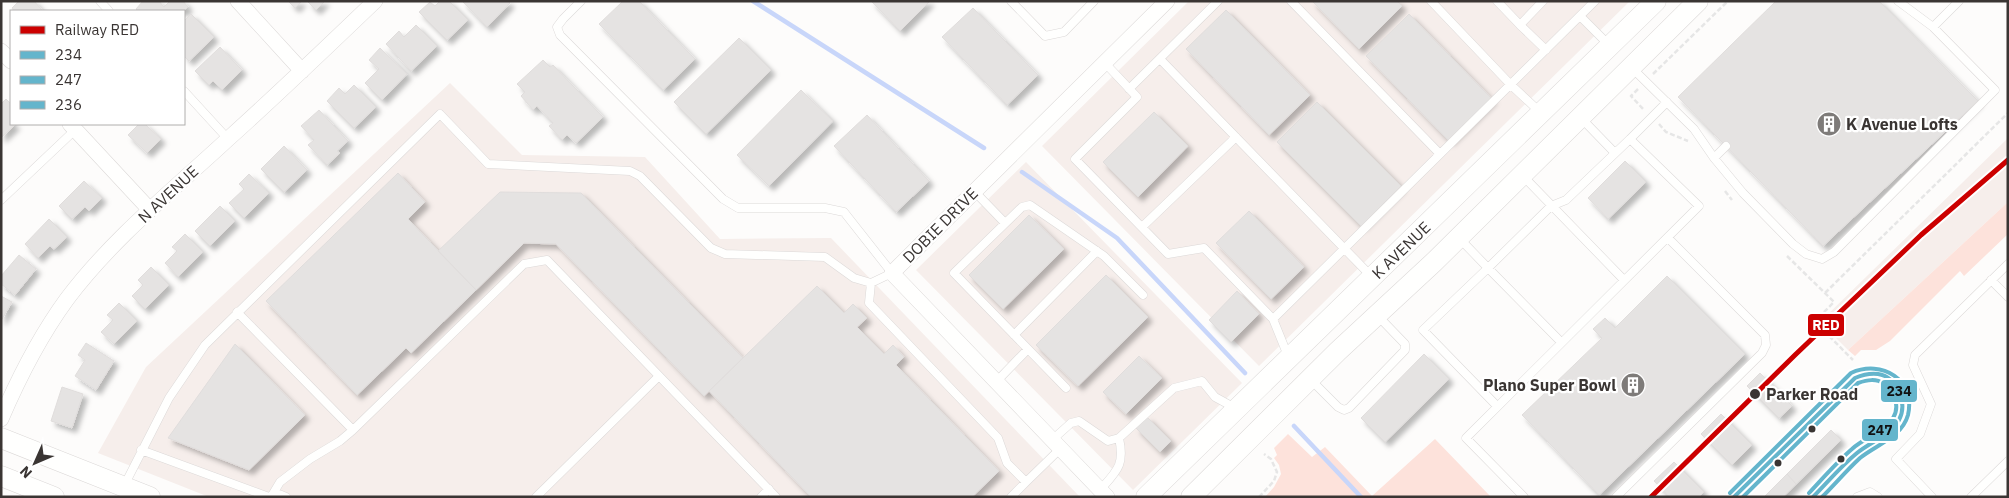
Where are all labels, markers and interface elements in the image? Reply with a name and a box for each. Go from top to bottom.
legend [10,10,185,125]
text: Railway RED [55,20,139,39]
text: 234 [55,45,82,64]
text: 247 [55,70,82,89]
text: 236 [55,95,82,114]
building icon: K Avenue Lofts [1816,111,1842,137]
place label: K Avenue Lofts [1846,114,1958,134]
street label: N AVENUE [134,161,202,227]
street label: DOBIE DRIVE [898,183,982,267]
street label: K AVENUE [1367,217,1435,283]
line badge: RED [1807,313,1845,337]
text: RED [1812,316,1840,334]
building icon: Plano Super Bowl [1620,372,1646,398]
place label: Plano Super Bowl [1483,375,1616,395]
line badge: 234 [1880,379,1918,403]
text: 234 [1886,382,1912,400]
place label: Parker Road [1766,384,1858,404]
marker: Parker Road [1748,387,1762,401]
line badge: 247 [1861,418,1899,442]
text: 247 [1867,421,1893,439]
unlabelled marker [1807,424,1817,434]
north arrow [10,438,60,488]
unlabelled marker [1836,454,1846,464]
unlabelled marker [1773,458,1783,468]
text: N [16,462,36,482]

